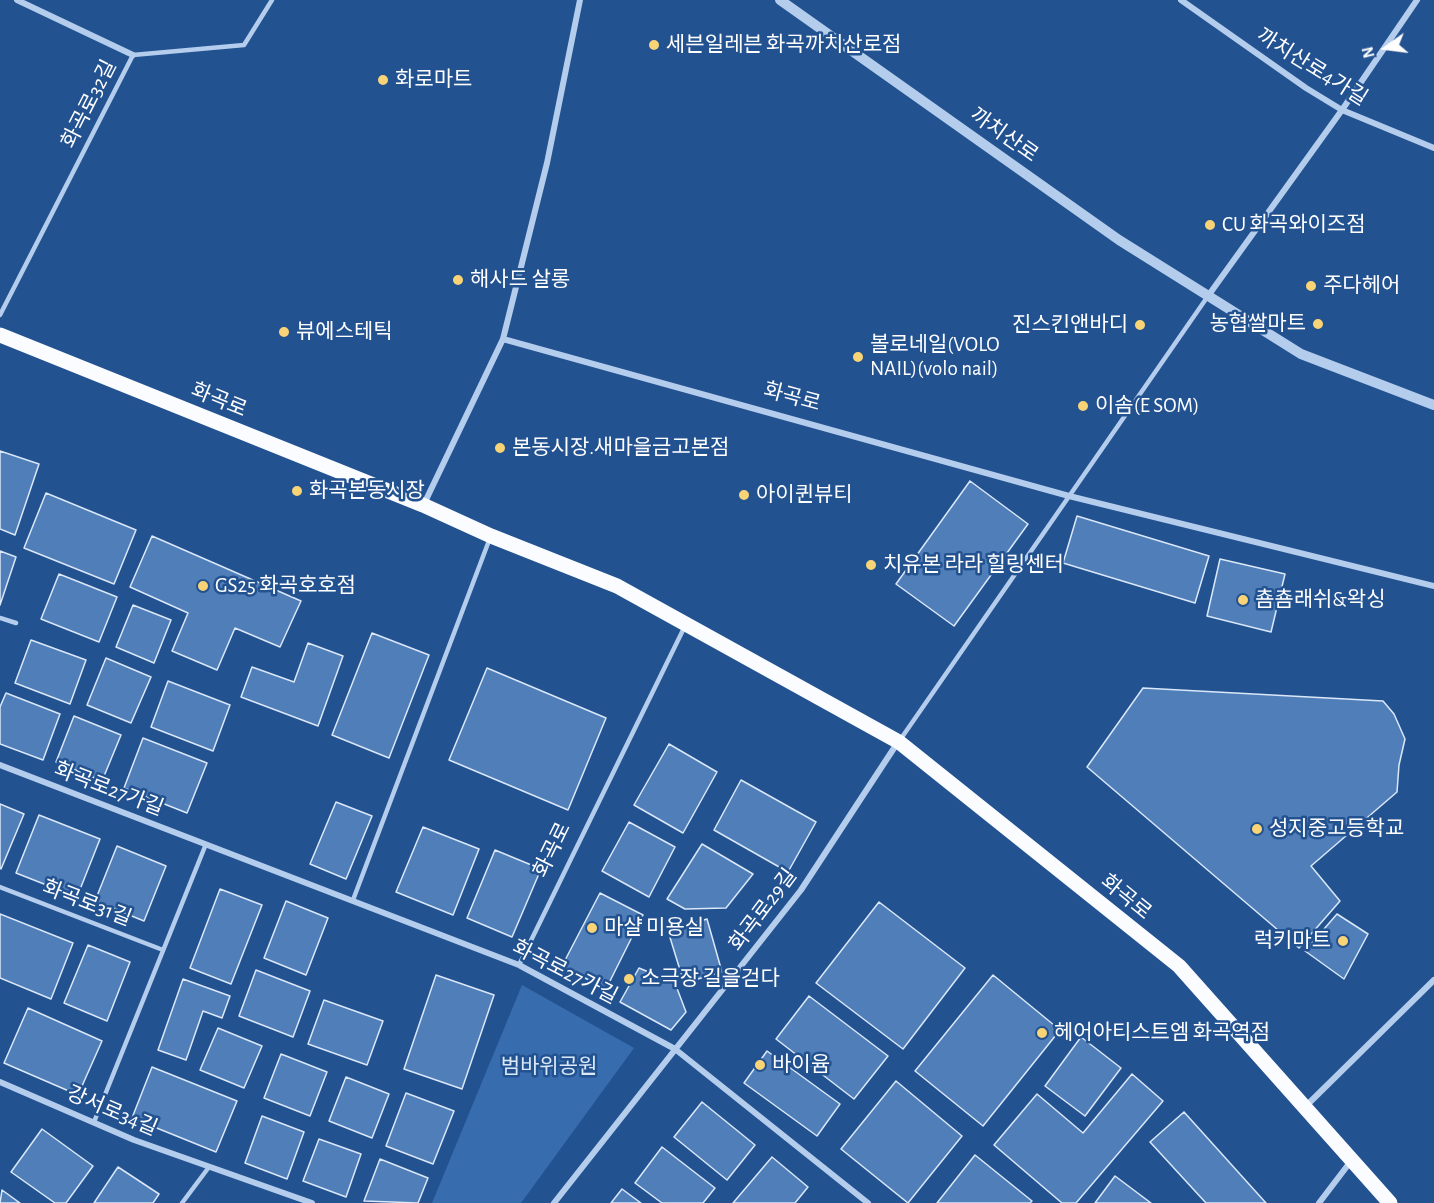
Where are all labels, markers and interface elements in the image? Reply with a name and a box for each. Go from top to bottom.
north arrow [1356,18,1416,78]
street label: 까치산로4가길 [1252,23,1372,111]
place label: 세븐일레븐 화곡까치산로점 [666,32,901,58]
marker: 세븐일레븐 화곡까치산로점 [647,38,661,52]
text: N [1359,45,1378,60]
street label: 화곡로32길 [56,56,122,152]
place label: 화로마트 [395,67,472,93]
marker: 화로마트 [376,73,390,87]
street label: 까치산로 [965,103,1043,167]
place label: CU 화곡와이즈점 [1222,212,1365,238]
marker: CU 화곡와이즈점 [1203,218,1217,232]
place label: 해사드 살롱 [470,267,570,293]
marker: 해사드 살롱 [451,273,465,287]
place label: 주다헤어 [1323,273,1400,299]
marker: 주다헤어 [1304,279,1318,293]
place label: 농협쌀마트 [1209,311,1306,337]
place label: 진스킨앤바디 [1012,312,1128,338]
marker: 농협쌀마트 [1311,317,1325,331]
marker: 진스킨앤바디 [1133,318,1147,332]
place label: 뷰에스테틱 [296,319,393,345]
marker: 뷰에스테틱 [277,325,291,339]
place label: 볼로네일(VOLO NAIL)(volo nail) [870,332,1000,382]
marker: 볼로네일(VOLO NAIL)(volo nail) [851,350,865,364]
street label: 화곡로 [187,377,251,423]
street label: 화곡로 [761,377,823,417]
place label: 이솜(E SOM) [1095,393,1200,419]
marker: 이솜(E SOM) [1076,399,1090,413]
place label: 본동시장.새마을금고본점 [512,435,729,461]
marker: 본동시장.새마을금고본점 [493,441,507,455]
place label: 화곡본동시장 [309,478,425,504]
place label: 아이퀸뷰티 [756,482,853,508]
marker: 화곡본동시장 [290,484,304,498]
marker: 아이퀸뷰티 [737,488,751,502]
place label: 치유본 라라 힐링센터 [883,552,1064,578]
marker: 치유본 라라 힐링센터 [864,558,878,572]
place label: GS25 화곡호호점 [215,573,356,599]
marker: GS25 화곡호호점 [196,579,210,593]
place label: 춈춈래쉬&왁싱 [1255,587,1385,613]
marker: 춈춈래쉬&왁싱 [1236,593,1250,607]
street label: 화곡로27가길 [51,757,167,821]
place label: 성지중고등학교 [1269,816,1404,842]
street label: 화곡로 [528,818,576,882]
marker: 성지중고등학교 [1250,822,1264,836]
street label: 화곡로29길 [724,864,802,956]
street label: 화곡로 [1096,869,1156,925]
street label: 화곡로31길 [39,875,135,931]
place label: 마샬 미용실 [604,915,704,941]
marker: 마샬 미용실 [585,921,599,935]
place label: 럭키마트 [1254,928,1331,954]
marker: 럭키마트 [1336,934,1350,948]
street label: 화곡로27가길 [508,935,622,1009]
place label: 소극장 길을걷다 [641,966,780,992]
marker: 소극장 길을걷다 [622,972,636,986]
place label: 헤어아티스트엠 화곡역점 [1054,1020,1270,1046]
marker: 헤어아티스트엠 화곡역점 [1035,1026,1049,1040]
place label: 바이윰 [772,1052,830,1078]
park label: 범바위공원 [501,1054,597,1080]
marker: 바이윰 [753,1058,767,1072]
street label: 강서로34길 [63,1081,161,1141]

